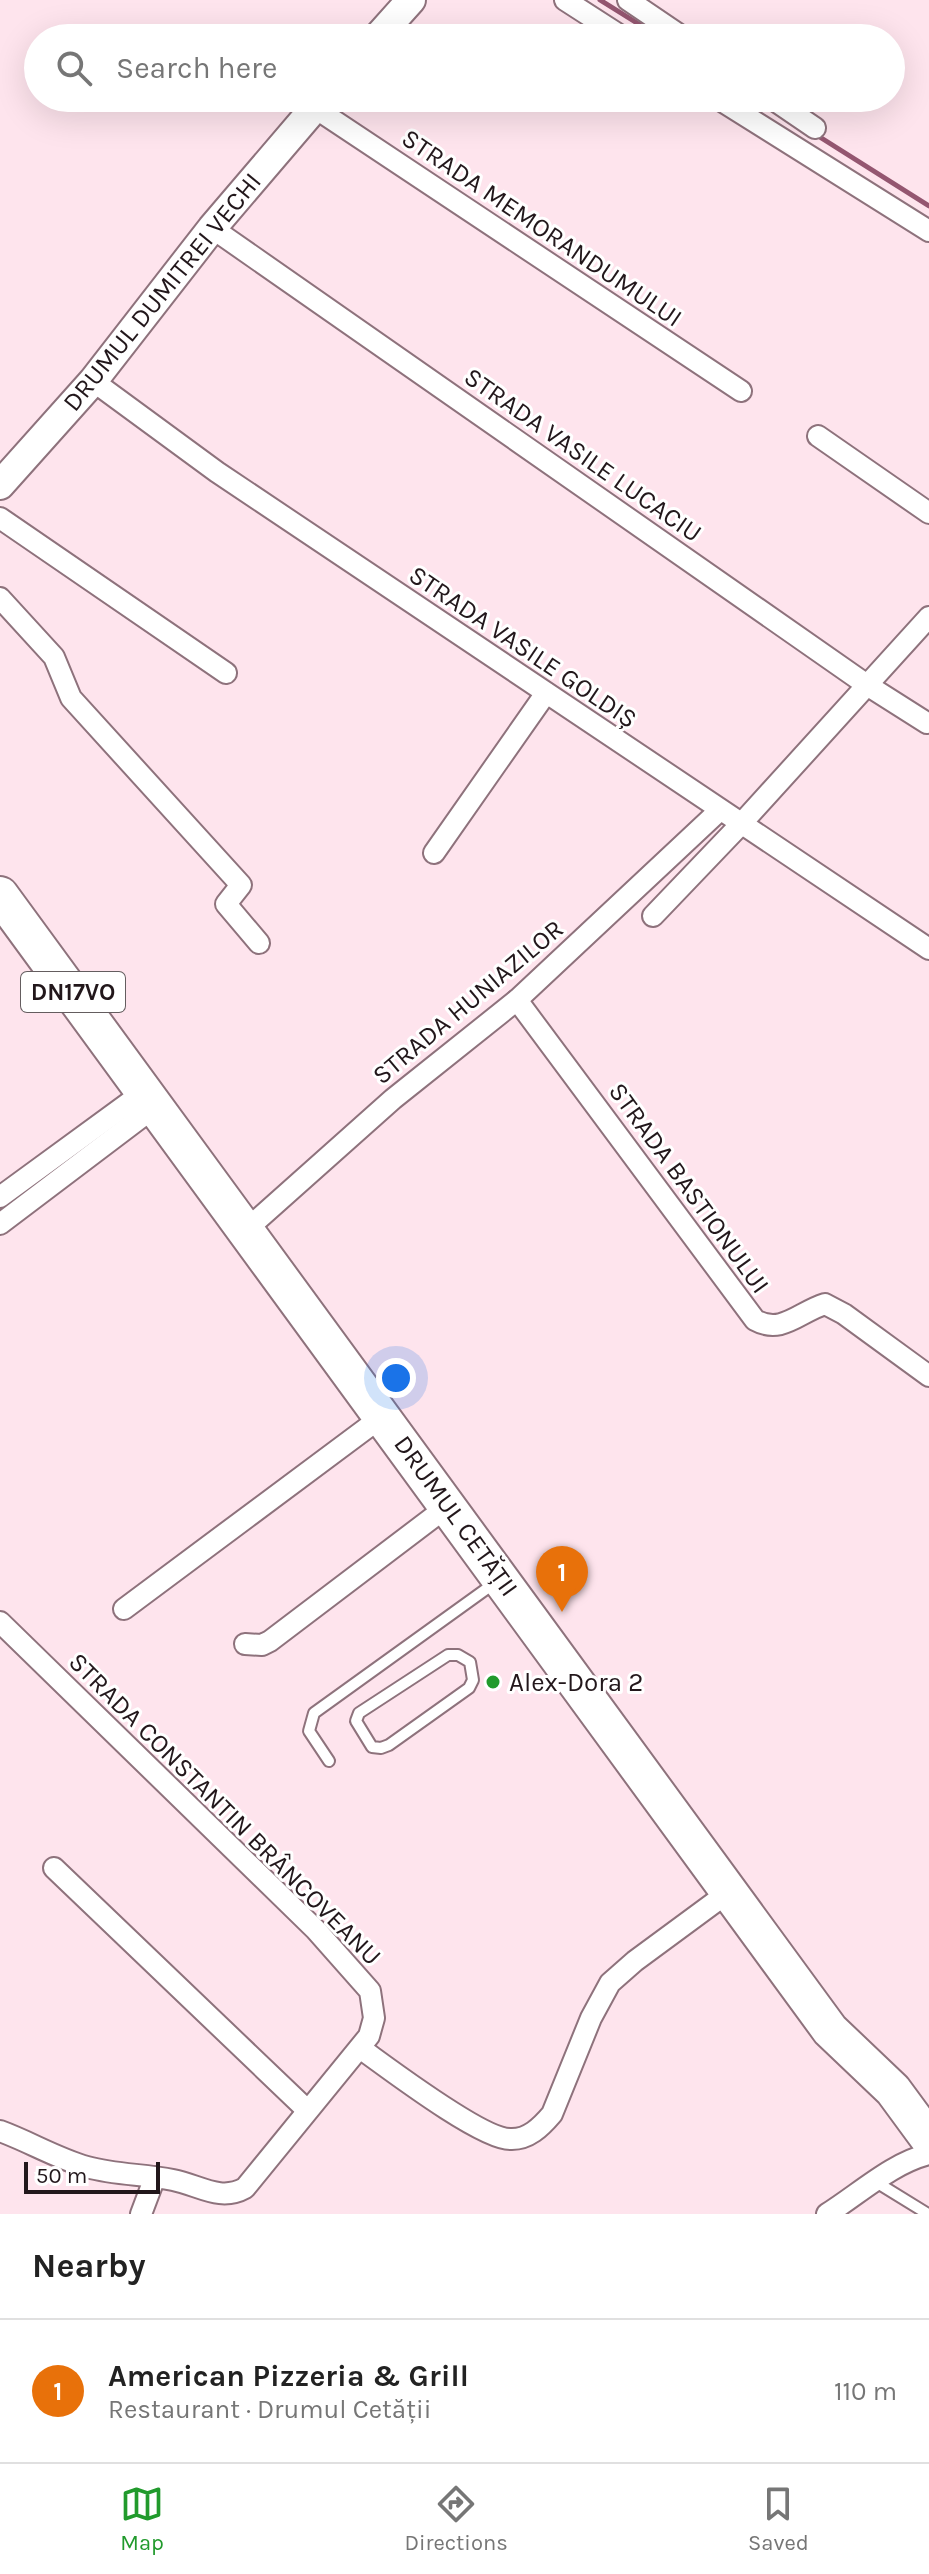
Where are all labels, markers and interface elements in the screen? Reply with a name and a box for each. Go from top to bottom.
search box [24,24,905,112]
icon: search [52,46,96,90]
text: Search here [116,50,277,86]
street label: STRADA MEMORANDUMULUI [396,122,688,334]
street label: DRUMUL DUMITREI VECHI [56,167,268,417]
street label: STRADA VASILE LUCACIU [458,361,708,549]
street label: STRADA VASILE GOLDIȘ [403,559,643,735]
street label: STRADA HUNIAZILOR [366,913,570,1091]
road number: DN17VO [21,972,125,1012]
street label: STRADA BASTIONULUI [602,1077,776,1299]
your location [376,1358,416,1398]
street label: DRUMUL CETĂȚII [387,1429,525,1603]
pin: 1 [536,1546,588,1612]
street label: STRADA CONSTANTIN BRÂNCOVEANU [62,1646,388,1972]
place label: Alex-Dora 2 [509,1667,643,1698]
marker: Alex-Dora 2 [484,1673,502,1691]
scale bar [24,2158,160,2194]
text: 50 m [36,2163,87,2189]
text: Nearby [32,2246,146,2286]
text: American Pizzeria & Grill [108,2358,469,2394]
text: 1 [53,2376,63,2407]
text: 110 m [834,2376,897,2407]
text: Restaurant · Drumul Cetății [108,2394,431,2425]
tab: Map [120,2482,164,2556]
tab: Directions [404,2482,508,2556]
tab: Saved [748,2482,809,2556]

